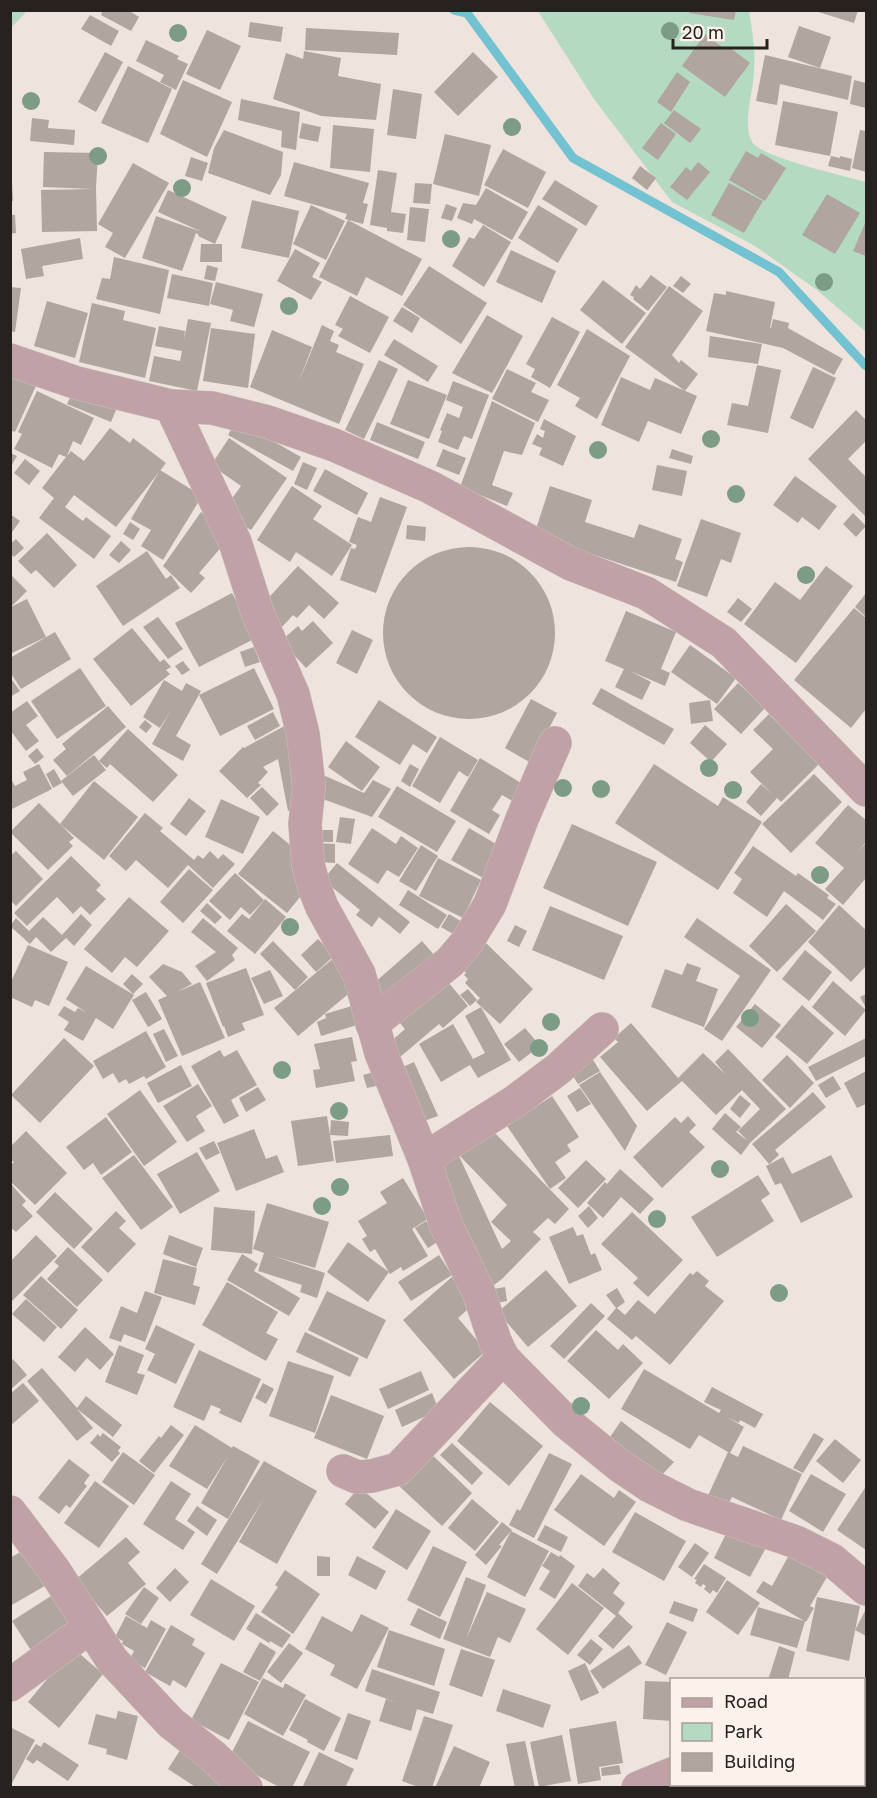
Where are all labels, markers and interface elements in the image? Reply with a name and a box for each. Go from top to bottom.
scale bar [673,12,768,50]
text: 20 m [682,21,724,43]
legend [670,1678,865,1786]
text: Road [724,1690,768,1712]
text: Park [724,1720,763,1742]
text: Building [724,1750,795,1772]

